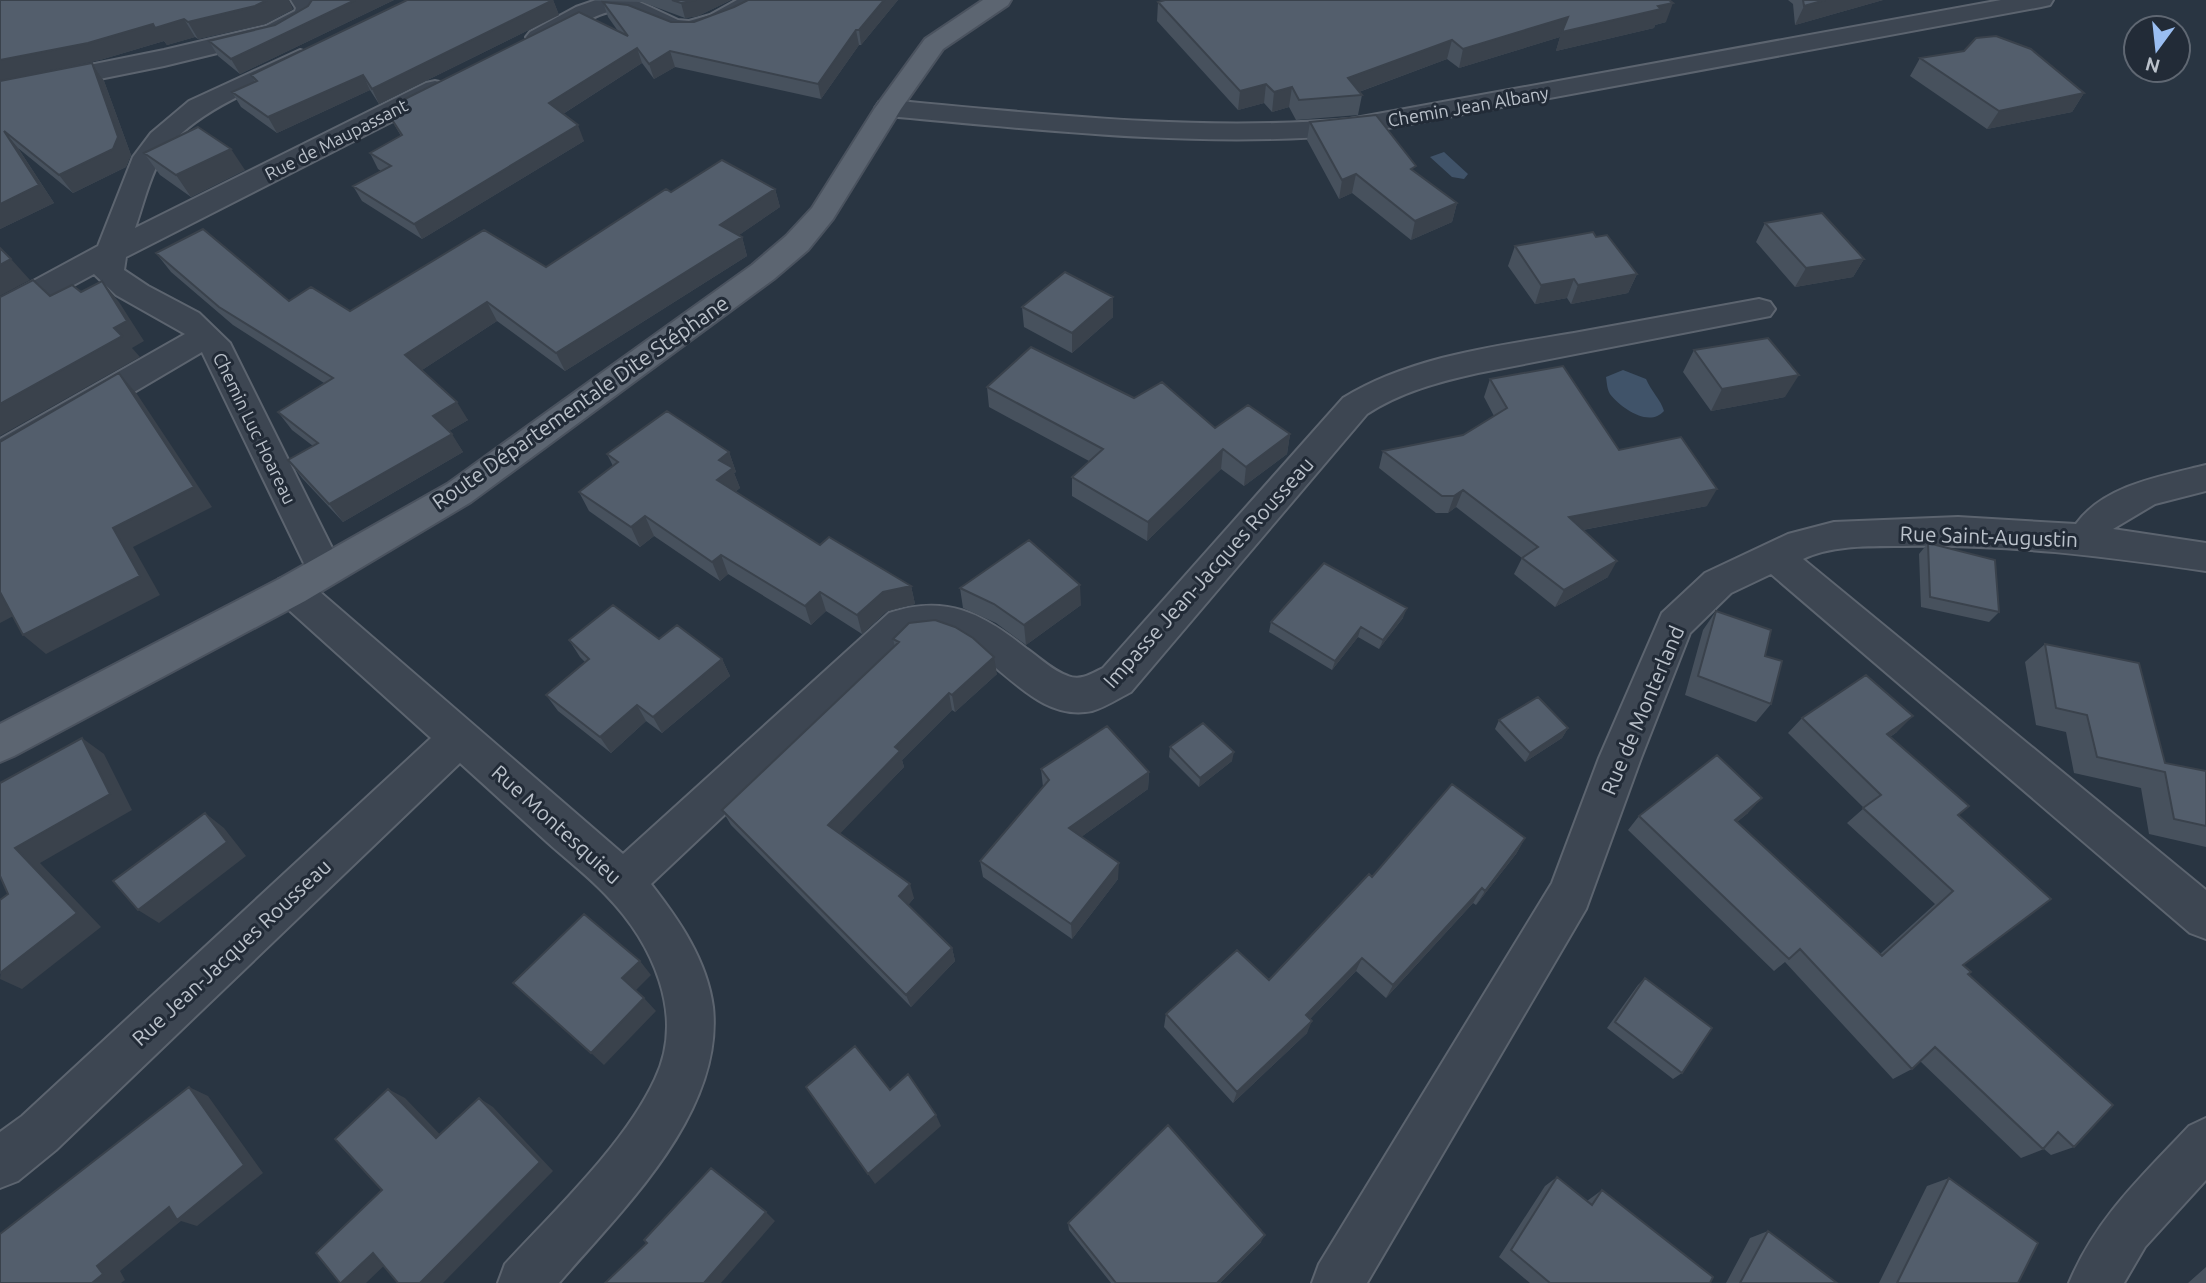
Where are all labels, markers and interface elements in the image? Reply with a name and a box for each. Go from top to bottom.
north arrow [2122,14,2192,84]
text: N [2143,53,2162,78]
street label: Chemin Jean Albany [1386,82,1550,130]
street label: Rue de Maupassant [261,94,411,184]
street label: Route Départementale Dite Stéphane [427,290,733,514]
street label: Chemin Luc Hoareau [210,349,300,507]
street label: Impasse Jean-Jacques Rousseau [1098,452,1318,692]
street label: Rue Saint-Augustin [1899,521,2079,551]
street label: Rue de Monterland [1596,622,1688,798]
street label: Rue Montesquieu [487,760,627,888]
street label: Rue Jean-Jacques Rousseau [127,854,335,1050]

